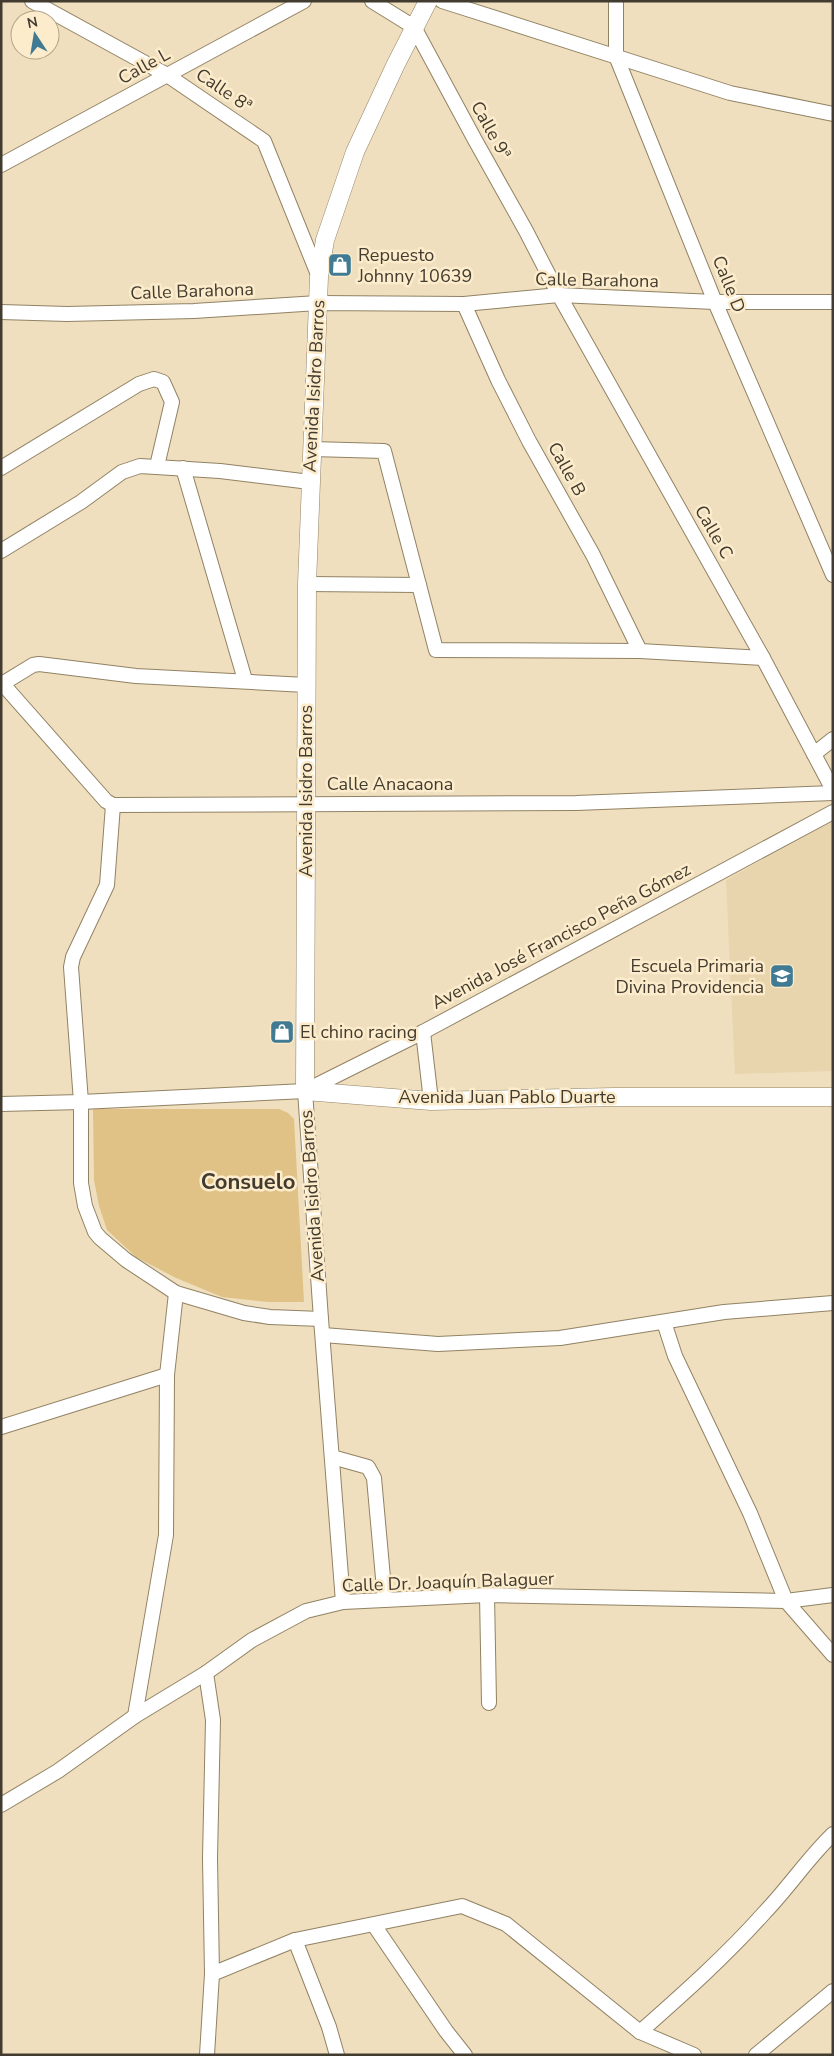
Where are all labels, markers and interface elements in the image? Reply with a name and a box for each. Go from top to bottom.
north arrow [10,10,60,60]
text: N [25,12,40,33]
street label: Calle L [114,42,174,90]
street label: Calle 8ª [191,62,257,118]
street label: Calle 9ª [465,97,517,163]
place label: Repuesto Johnny 10639 [357,243,472,288]
shop icon: Repuesto Johnny 10639 [327,252,353,278]
street label: Calle D [707,252,751,316]
street label: Calle Barahona [535,267,659,293]
street label: Calle Barahona [130,277,254,305]
street label: Avenida Isidro Barros [298,299,330,473]
street label: Calle B [542,438,592,500]
street label: Calle C [689,501,739,563]
street label: Avenida Isidro Barros [294,705,318,877]
street label: Calle Anacaona [327,772,453,796]
street label: Avenida José Francisco Peña Gómez [427,857,695,1015]
place label: Escuela Primaria Divina Providencia [615,954,764,999]
school or university icon: Escuela Primaria Divina Providencia [769,963,795,989]
shop icon: El chino racing [269,1019,295,1045]
place label: El chino racing [300,1020,417,1044]
street label: Avenida Juan Pablo Duarte [398,1085,616,1109]
street label: Avenida Isidro Barros [294,1109,330,1283]
district label: Consuelo [201,1167,295,1197]
street label: Calle Dr. Joaquín Balaguer [341,1566,555,1598]

